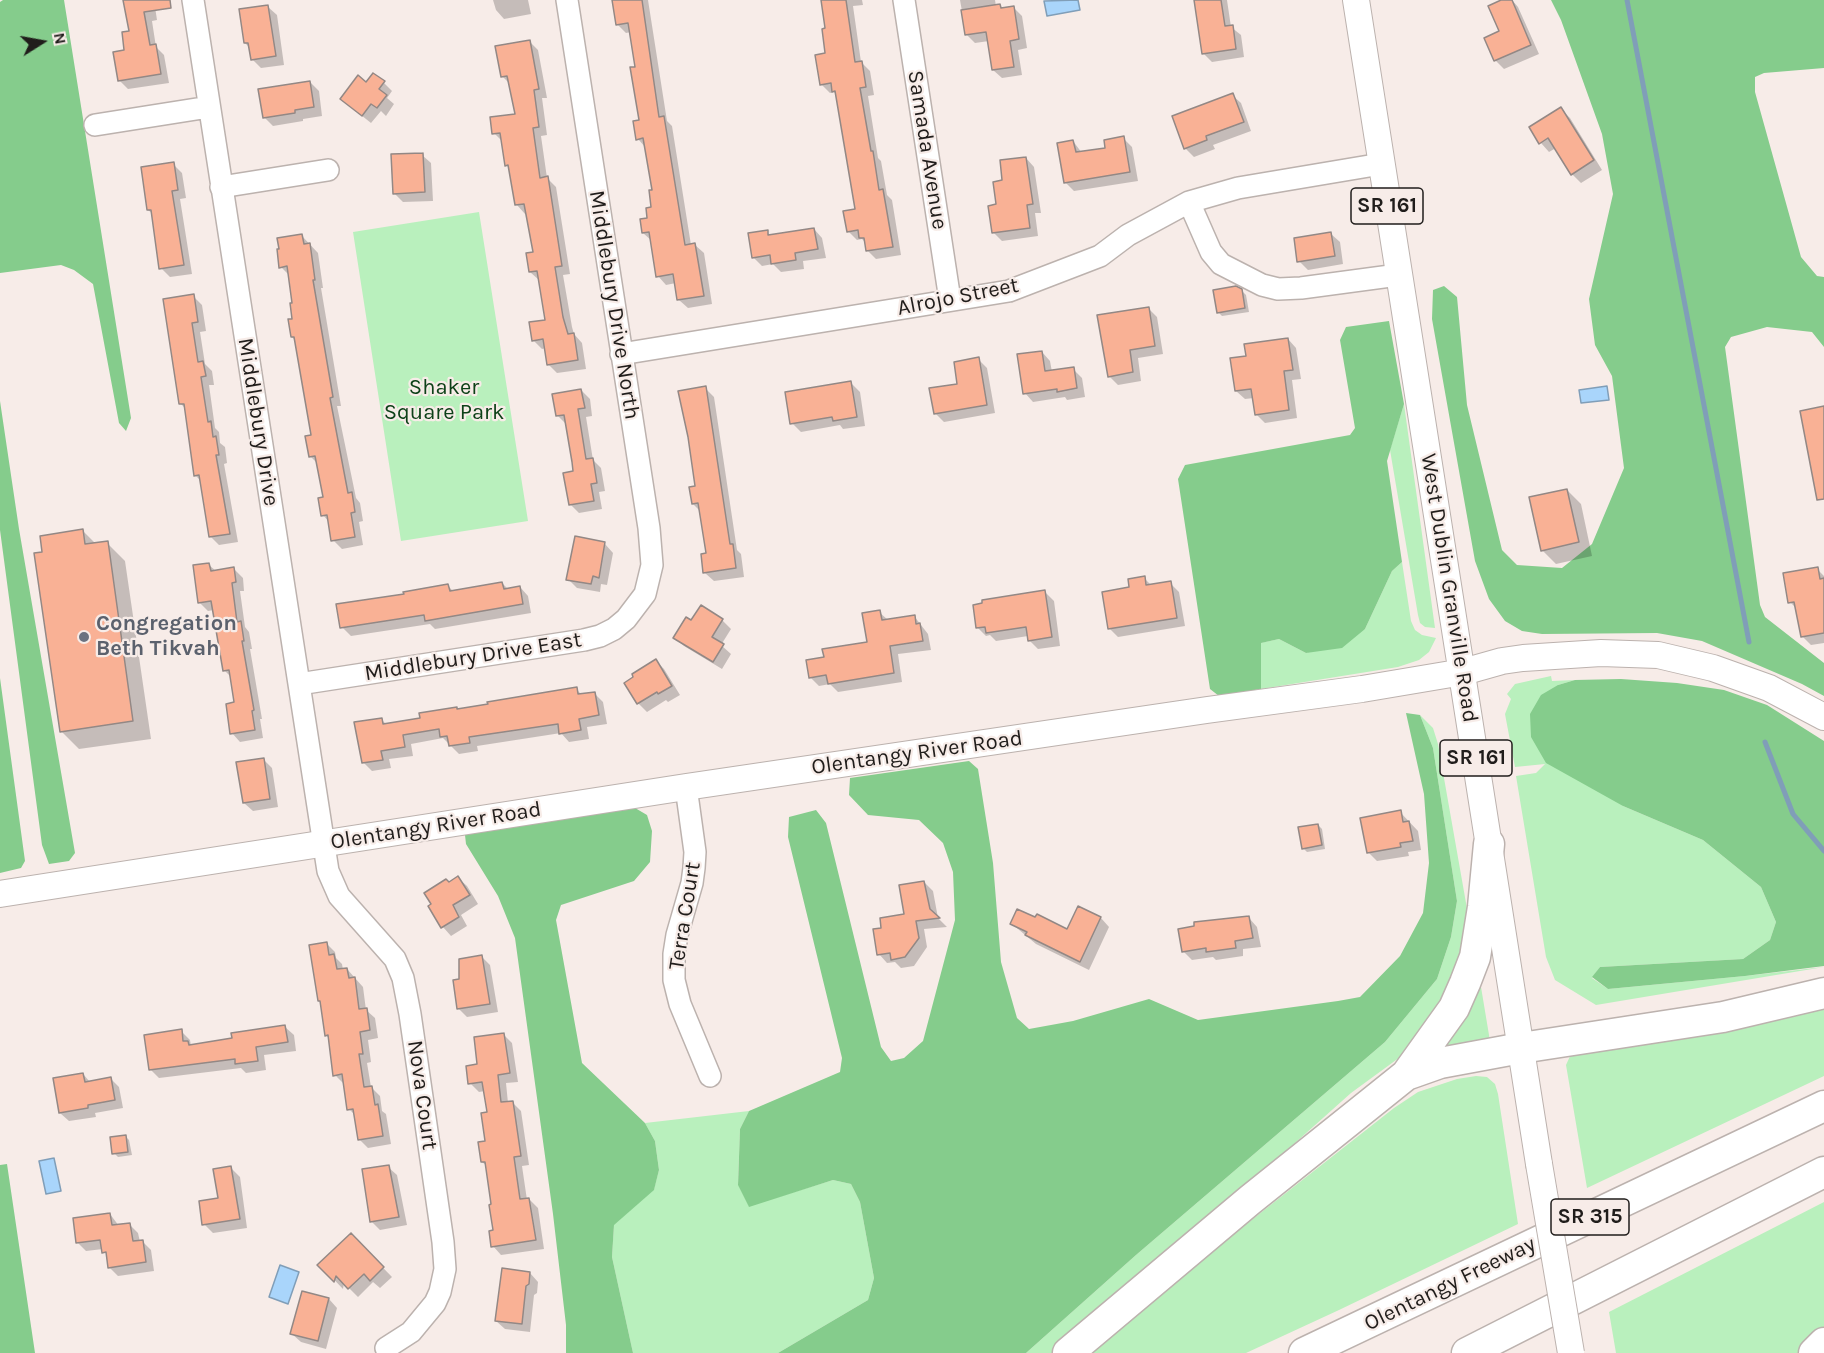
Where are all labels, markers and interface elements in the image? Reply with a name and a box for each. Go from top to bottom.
north arrow [12,12,72,72]
text: N [50,31,71,46]
street label: Samada Avenue [901,68,953,232]
road number: SR 161 [1351,188,1423,224]
street label: Middlebury Drive North [583,189,645,421]
street label: Alrojo Street [895,272,1021,322]
street label: Middlebury Drive [232,336,284,508]
park label: Shaker Square Park [384,375,504,427]
street label: West Dublin Granville Road [1415,452,1483,724]
place label: Congregation Beth Tikvah [96,611,237,662]
street label: Middlebury Drive East [363,627,583,687]
marker: Congregation Beth Tikvah [77,630,91,644]
street label: Olentangy River Road [810,725,1024,781]
road number: SR 161 [1440,740,1512,776]
street label: Olentangy River Road [329,796,543,856]
street label: Terra Court [663,860,707,972]
street label: Nova Court [401,1038,443,1152]
road number: SR 315 [1551,1199,1629,1235]
street label: Olentangy Freeway [1360,1231,1540,1337]

